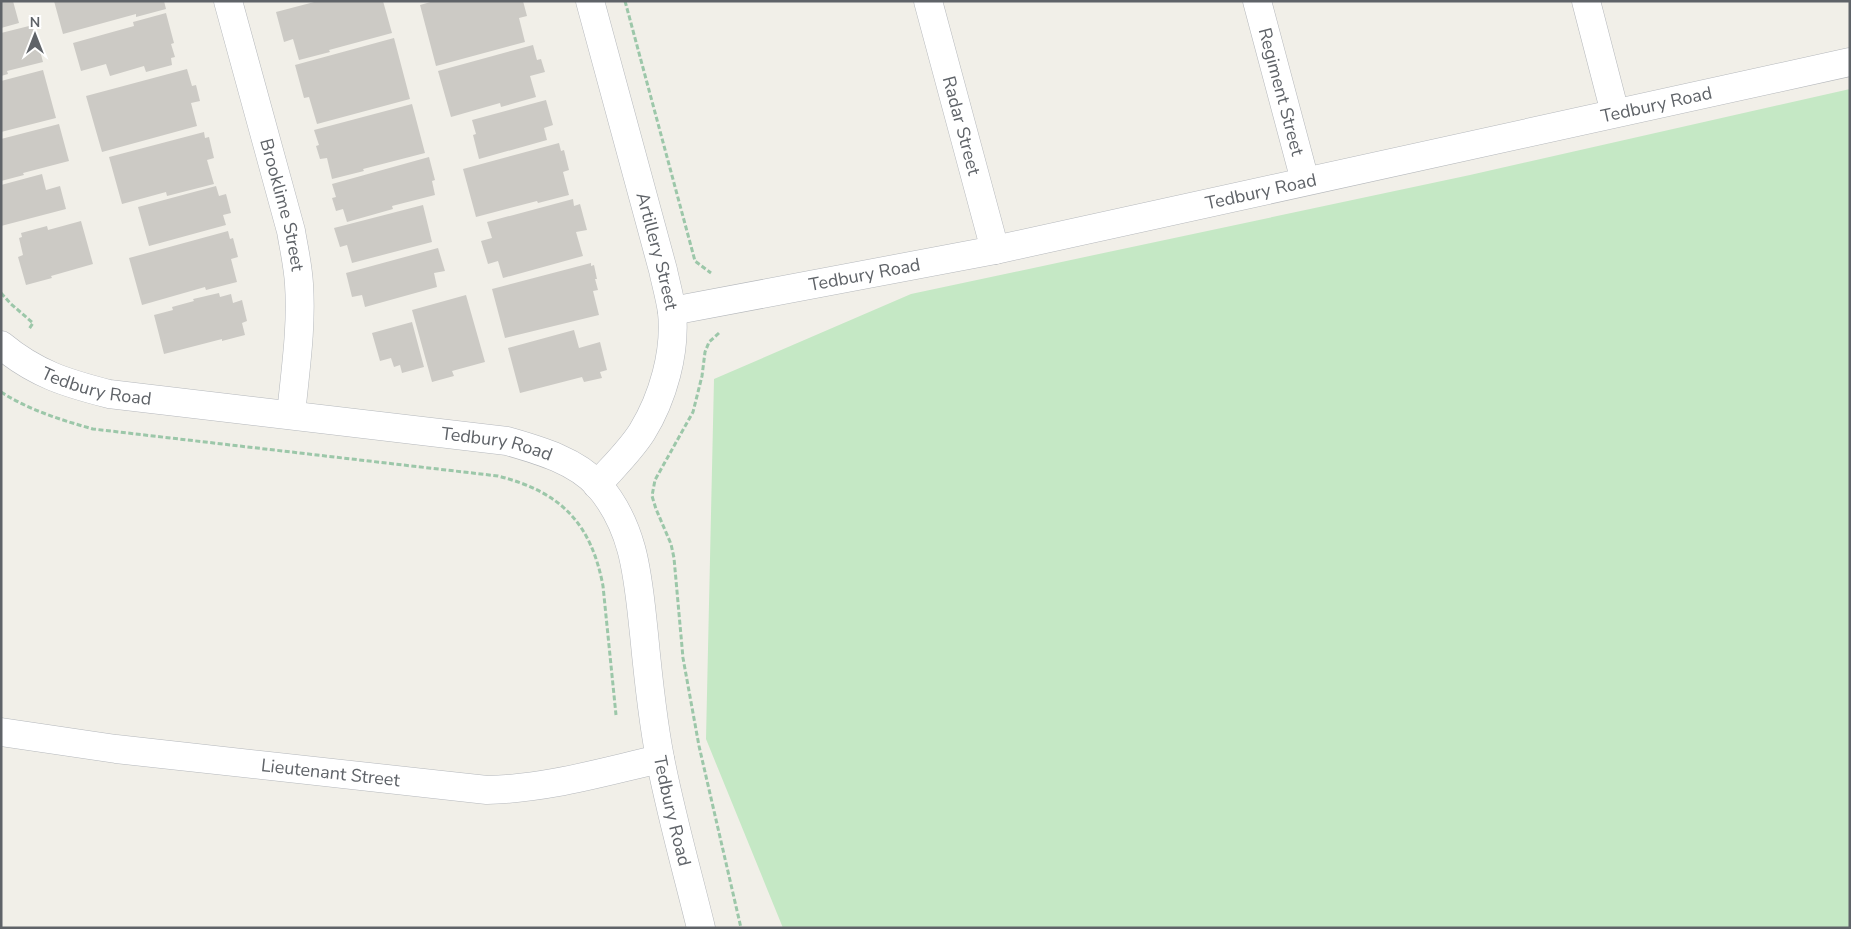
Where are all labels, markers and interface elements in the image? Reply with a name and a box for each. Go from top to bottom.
north arrow [10,10,60,60]
text: N [30,13,40,32]
street label: Regiment Street [1253,25,1310,159]
street label: Radar Street [937,73,987,179]
street label: Tedbury Road [1599,81,1714,128]
street label: Brooklime Street [254,136,310,273]
street label: Tedbury Road [1203,168,1319,215]
street label: Artillery Street [630,190,684,313]
street label: Tedbury Road [807,252,922,297]
street label: Tedbury Road [37,361,153,411]
street label: Tedbury Road [440,421,556,467]
street label: Lieutenant Street [260,753,402,792]
street label: Tedbury Road [648,754,697,869]

